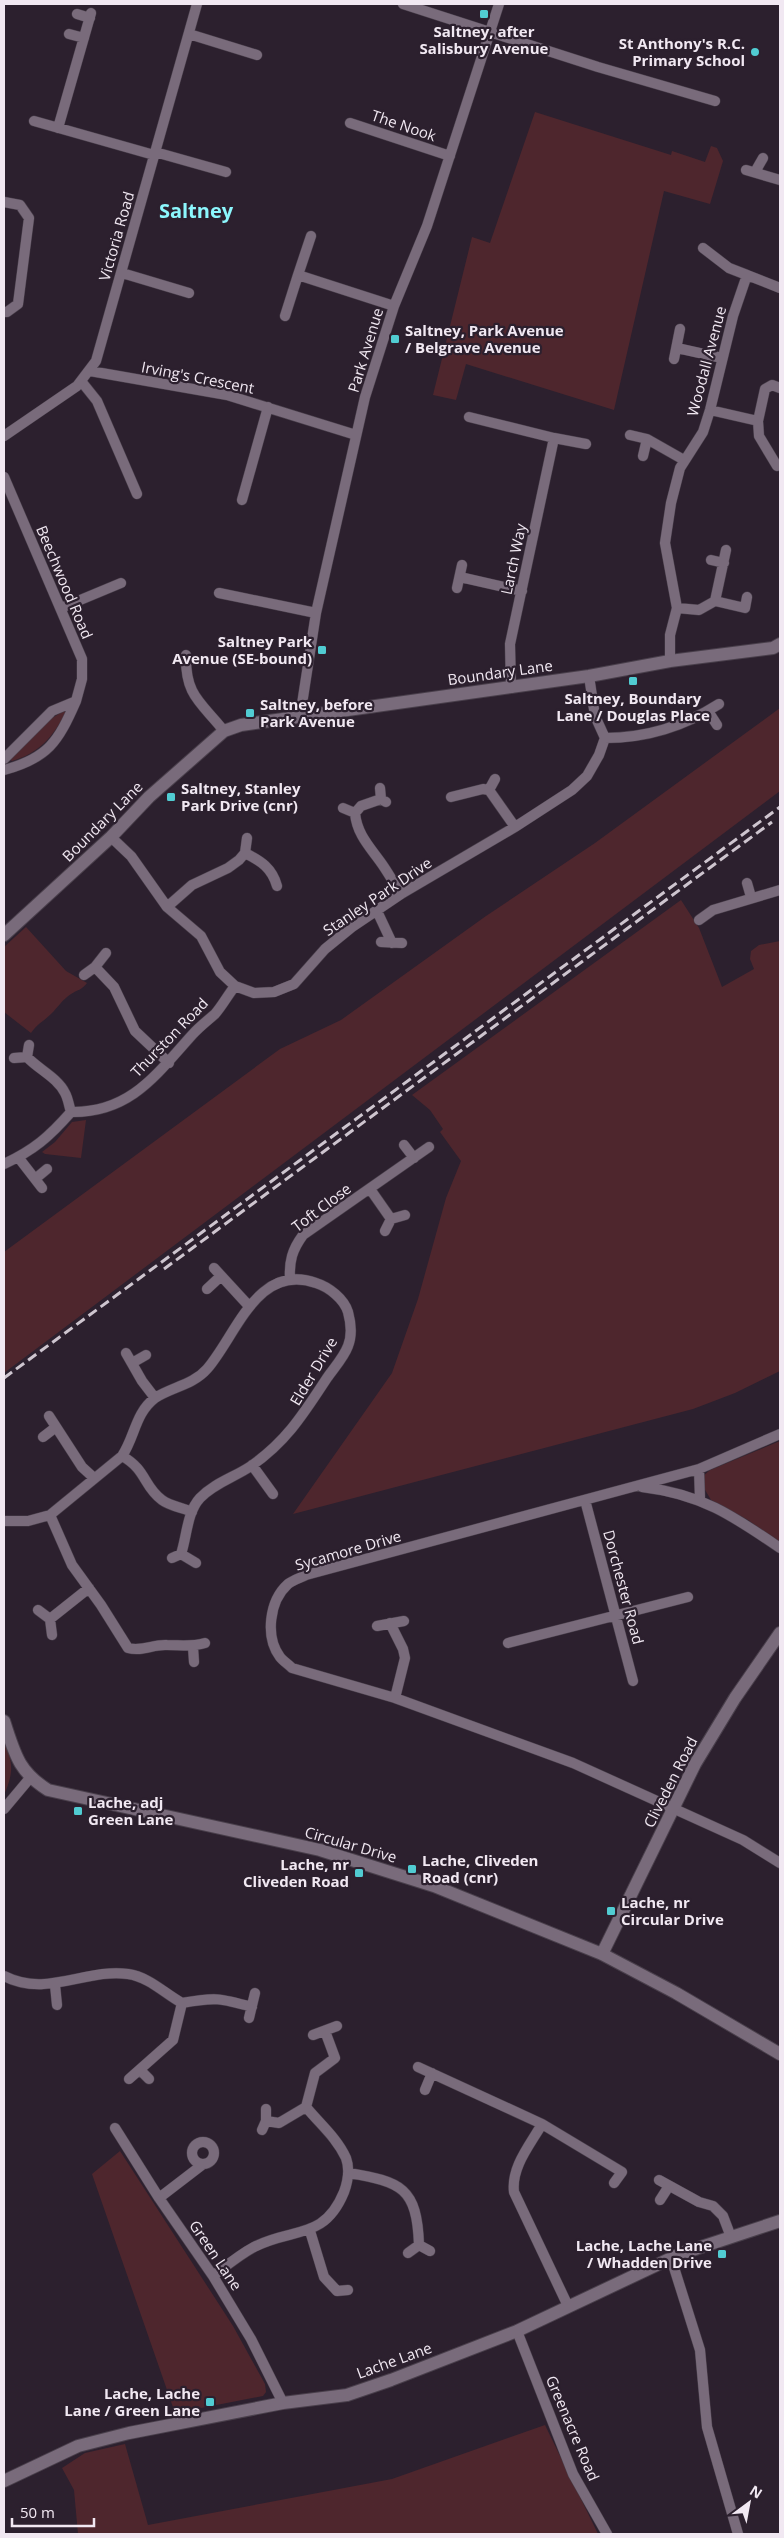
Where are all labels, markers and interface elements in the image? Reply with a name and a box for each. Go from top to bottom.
marker: Saltney, after Salisbury Avenue [478,8,490,20]
place label: Saltney, after Salisbury Avenue [420,21,549,58]
place label: St Anthony's R.C. Primary School [619,33,745,70]
marker: St Anthony's R.C. Primary School [749,46,761,58]
street label: The Nook [369,105,439,145]
street label: Victoria Road [94,189,138,283]
district label: Saltney [159,197,234,224]
street label: Woodall Avenue [682,304,730,418]
street label: Park Avenue [343,305,387,395]
place label: Saltney, Park Avenue / Belgrave Avenue [405,320,564,357]
marker: Saltney, Park Avenue / Belgrave Avenue [389,333,401,345]
street label: Irving's Crescent [140,356,256,398]
street label: Larch Way [496,521,530,596]
street label: Beechwood Road [32,522,98,642]
place label: Saltney Park Avenue (SE-bound) [172,631,313,668]
marker: Saltney Park Avenue (SE-bound) [316,644,328,656]
street label: Boundary Lane [446,655,554,689]
marker: Saltney, Boundary Lane / Douglas Place [627,675,639,687]
place label: Saltney, Boundary Lane / Douglas Place [556,688,710,725]
place label: Saltney, before Park Avenue [260,694,373,731]
marker: Saltney, before Park Avenue [244,707,256,719]
street label: Boundary Lane [57,776,147,866]
place label: Saltney, Stanley Park Drive (cnr) [181,778,301,815]
marker: Saltney, Stanley Park Drive (cnr) [165,791,177,803]
street label: Stanley Park Drive [319,852,435,940]
street label: Thurston Road [126,993,212,1081]
street label: Toft Close [287,1178,355,1236]
street label: Elder Drive [285,1333,341,1409]
street label: Sycamore Drive [293,1525,403,1575]
street label: Dorchester Road [599,1528,649,1646]
street label: Cliveden Road [639,1733,701,1831]
place label: Lache, adj Green Lane [88,1792,174,1829]
marker: Lache, adj Green Lane [72,1805,84,1817]
street label: Circular Drive [303,1821,399,1867]
place label: Lache, Cliveden Road (cnr) [422,1850,538,1887]
place label: Lache, nr Cliveden Road [243,1854,349,1891]
marker: Lache, Cliveden Road (cnr) [406,1863,418,1875]
marker: Lache, nr Cliveden Road [353,1867,365,1879]
place label: Lache, nr Circular Drive [621,1892,724,1929]
marker: Lache, nr Circular Drive [605,1905,617,1917]
street label: Green Lane [185,2216,247,2294]
place label: Lache, Lache Lane / Whadden Drive [576,2235,712,2272]
marker: Lache, Lache Lane / Whadden Drive [716,2248,728,2260]
street label: Lache Lane [354,2337,434,2383]
street label: Greenacre Road [542,2372,604,2484]
place label: Lache, Lache Lane / Green Lane [64,2383,200,2420]
marker: Lache, Lache Lane / Green Lane [204,2396,216,2408]
north arrow [724,2478,774,2528]
text: N [746,2480,766,2503]
scale bar [12,2496,95,2528]
text: 50 m [20,2502,55,2522]

